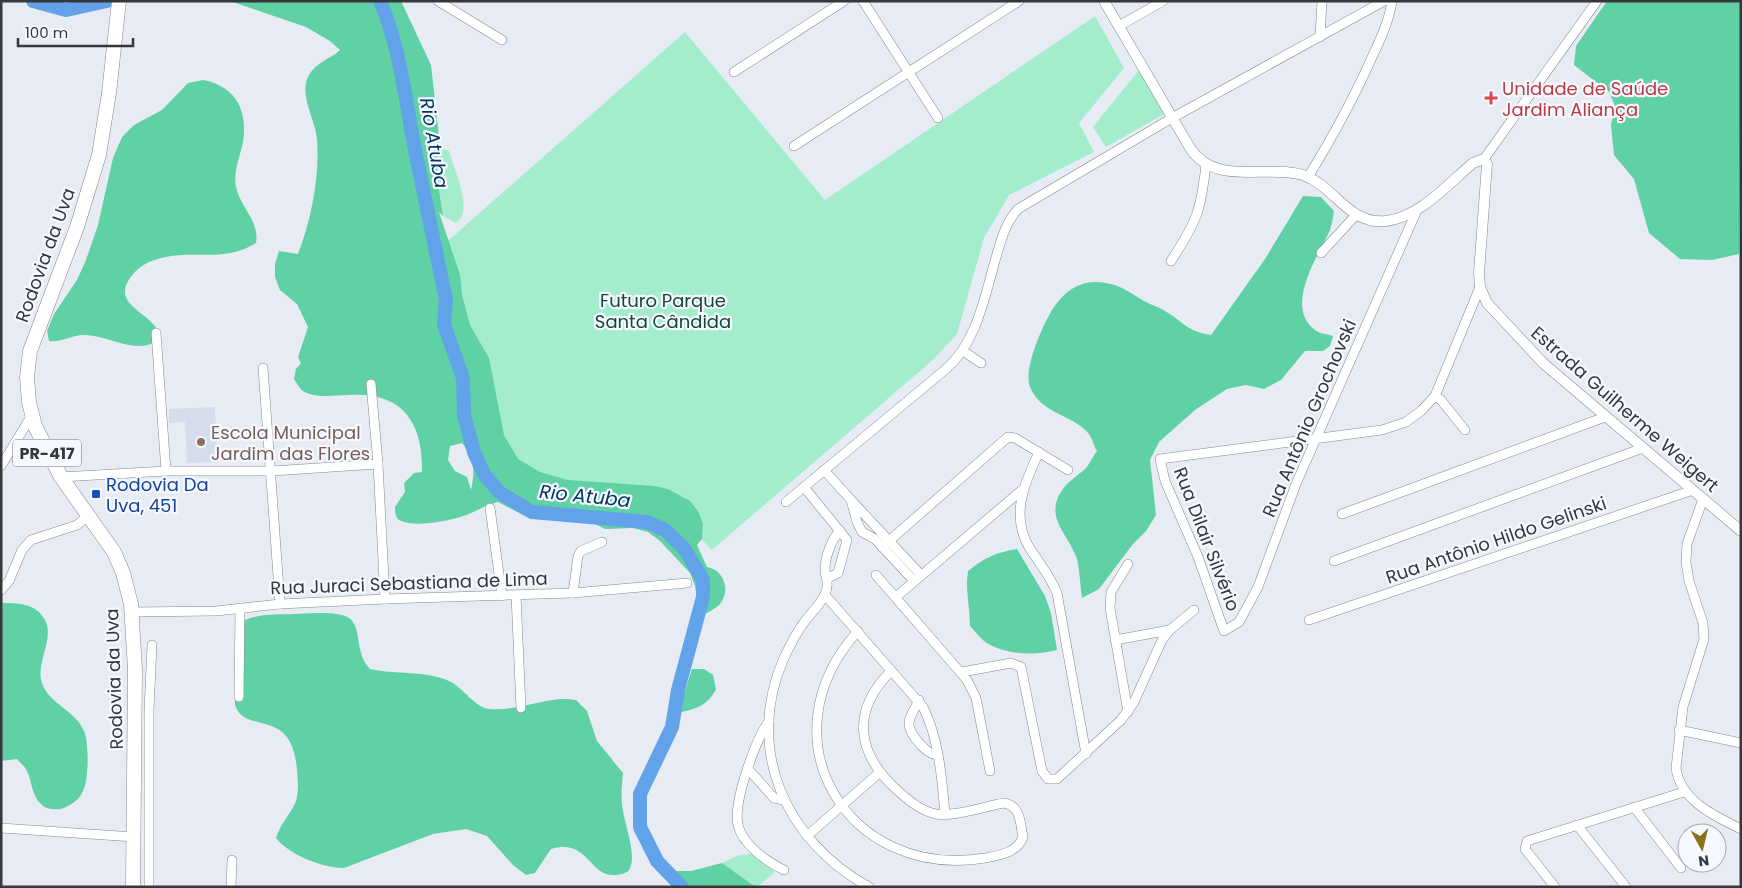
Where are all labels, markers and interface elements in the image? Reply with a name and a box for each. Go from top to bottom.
scale bar [18,15,132,47]
text: 100 m [25,22,68,43]
place label: Unidade de Saúde Jardim Aliança [1502,76,1668,122]
marker: Unidade de Saúde Jardim Aliança [1484,91,1498,105]
water label: Rio Atuba [413,96,455,191]
street label: Rodovia da Uva [9,184,81,326]
park label: Futuro Parque Santa Cândida [595,288,731,334]
street label: Rua Antônio Grochovski [1256,315,1362,521]
street label: Estrada Guilherme Weigert [1526,320,1724,498]
place label: Escola Municipal Jardim das Flores [211,420,370,466]
marker: Escola Municipal Jardim das Flores [195,436,207,448]
road number: PR-417 [13,439,81,466]
street label: Rua Dilair Silvério [1168,463,1246,615]
place label: Rodovia Da Uva, 451 [106,472,209,518]
water label: Rio Atuba [538,478,632,514]
marker: Rodovia Da Uva, 451 [90,488,102,500]
street label: Rua Antônio Hildo Gelinski [1382,490,1610,590]
street label: Rua Juraci Sebastiana de Lima [270,566,548,600]
street label: Rodovia da Uva [99,608,129,750]
north arrow [1677,823,1727,873]
text: N [1697,850,1710,872]

